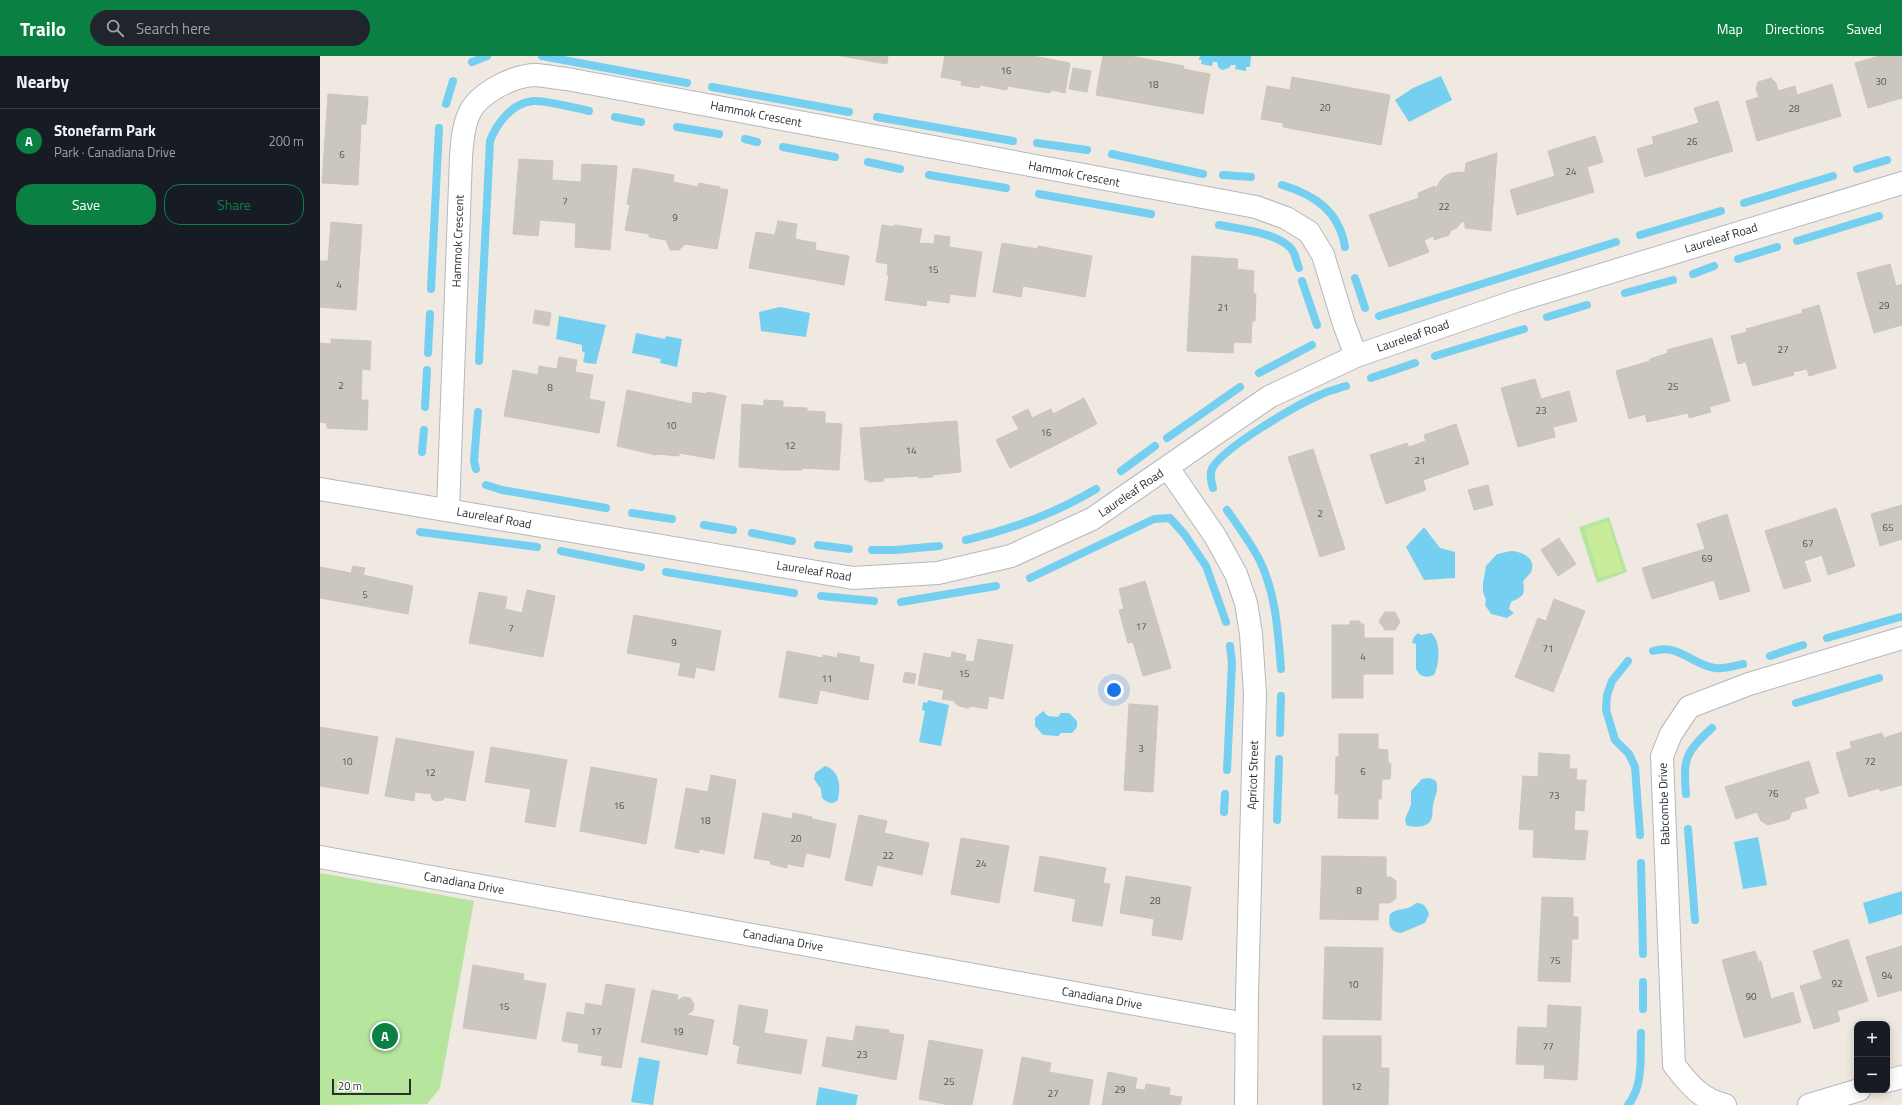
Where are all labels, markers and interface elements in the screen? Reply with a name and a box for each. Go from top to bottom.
search box [90,10,370,46]
text: Trailo [20,14,66,43]
icon: search [104,17,126,39]
text: Search here [136,17,210,40]
text: Map [1717,18,1743,39]
text: Directions [1765,18,1824,39]
text: Saved [1846,18,1882,39]
house number: 16 [1000,63,1012,78]
text: Nearby [16,69,69,95]
house number: 30 [1875,74,1887,89]
house number: 18 [1147,77,1159,92]
street label: Hammok Crescent [709,95,804,132]
house number: 20 [1319,100,1331,115]
house number: 28 [1788,101,1800,116]
text: Stonefarm Park [54,119,156,142]
text: A [25,131,33,151]
text: 200 m [268,131,304,151]
house number: 26 [1686,134,1698,149]
text: Park · Canadiana Drive [54,142,176,162]
house number: 6 [339,147,345,162]
street label: Hammok Crescent [1027,155,1122,192]
house number: 24 [1565,164,1577,179]
button: Save [16,184,156,225]
button: Share [164,184,304,225]
street label: Hammok Crescent [446,193,469,288]
house number: 7 [562,194,568,209]
house number: 22 [1438,199,1450,214]
house number: 9 [672,210,678,225]
street label: Laureleaf Road [1682,217,1760,258]
house number: 15 [927,262,939,277]
house number: 4 [336,277,342,292]
house number: 29 [1878,298,1890,313]
house number: 21 [1217,300,1229,315]
street label: Laureleaf Road [1374,314,1452,357]
house number: 27 [1777,342,1789,357]
house number: 2 [338,378,344,393]
house number: 25 [1667,379,1679,394]
house number: 8 [547,380,553,395]
house number: 23 [1535,403,1547,418]
house number: 10 [665,418,677,433]
house number: 16 [1040,425,1052,440]
house number: 12 [784,438,796,453]
house number: 14 [905,443,917,458]
house number: 21 [1414,453,1426,468]
street label: Laureleaf Road [1094,464,1167,522]
street label: Laureleaf Road [455,502,533,533]
house number: 2 [1317,506,1323,521]
house number: 65 [1882,520,1894,535]
house number: 67 [1802,536,1814,551]
house number: 69 [1701,551,1713,566]
street label: Laureleaf Road [775,555,853,586]
house number: 5 [362,587,368,602]
house number: 17 [1135,619,1147,634]
house number: 7 [508,621,514,636]
house number: 9 [671,635,677,650]
house number: 71 [1542,641,1554,656]
house number: 4 [1360,649,1366,664]
house number: 15 [958,666,970,681]
house number: 11 [821,671,833,686]
your location [1104,680,1124,700]
street label: Apricot Street [1242,739,1263,810]
house number: 3 [1138,741,1144,756]
house number: 10 [341,754,353,769]
house number: 72 [1864,754,1876,769]
street label: Babcombe Drive [1653,762,1674,846]
house number: 6 [1360,764,1366,779]
house number: 12 [424,765,436,780]
house number: 76 [1767,786,1779,801]
house number: 73 [1548,788,1560,803]
house number: 16 [613,798,625,813]
house number: 18 [699,813,711,828]
house number: 20 [790,831,802,846]
house number: 22 [882,848,894,863]
house number: 24 [975,856,987,871]
street label: Canadiana Drive [422,866,506,899]
house number: 8 [1356,883,1362,898]
house number: 28 [1149,893,1161,908]
street label: Canadiana Drive [741,923,825,956]
house number: 75 [1549,953,1561,968]
house number: 94 [1881,968,1893,983]
house number: 92 [1831,976,1843,991]
house number: 10 [1347,977,1359,992]
street label: Canadiana Drive [1060,981,1144,1014]
house number: 90 [1745,989,1757,1004]
house number: 15 [498,999,510,1014]
pin: A [372,1021,398,1051]
map controls [1854,1021,1890,1093]
button: + [1854,1021,1890,1057]
house number: 17 [590,1024,602,1039]
house number: 19 [672,1024,684,1039]
house number: 77 [1542,1039,1554,1054]
house number: 23 [856,1047,868,1062]
button: − [1854,1057,1890,1093]
house number: 25 [943,1074,955,1089]
scale bar [332,1077,411,1096]
text: 20 m [338,1078,362,1094]
house number: 12 [1350,1079,1362,1094]
house number: 29 [1114,1082,1126,1097]
house number: 27 [1047,1086,1059,1101]

